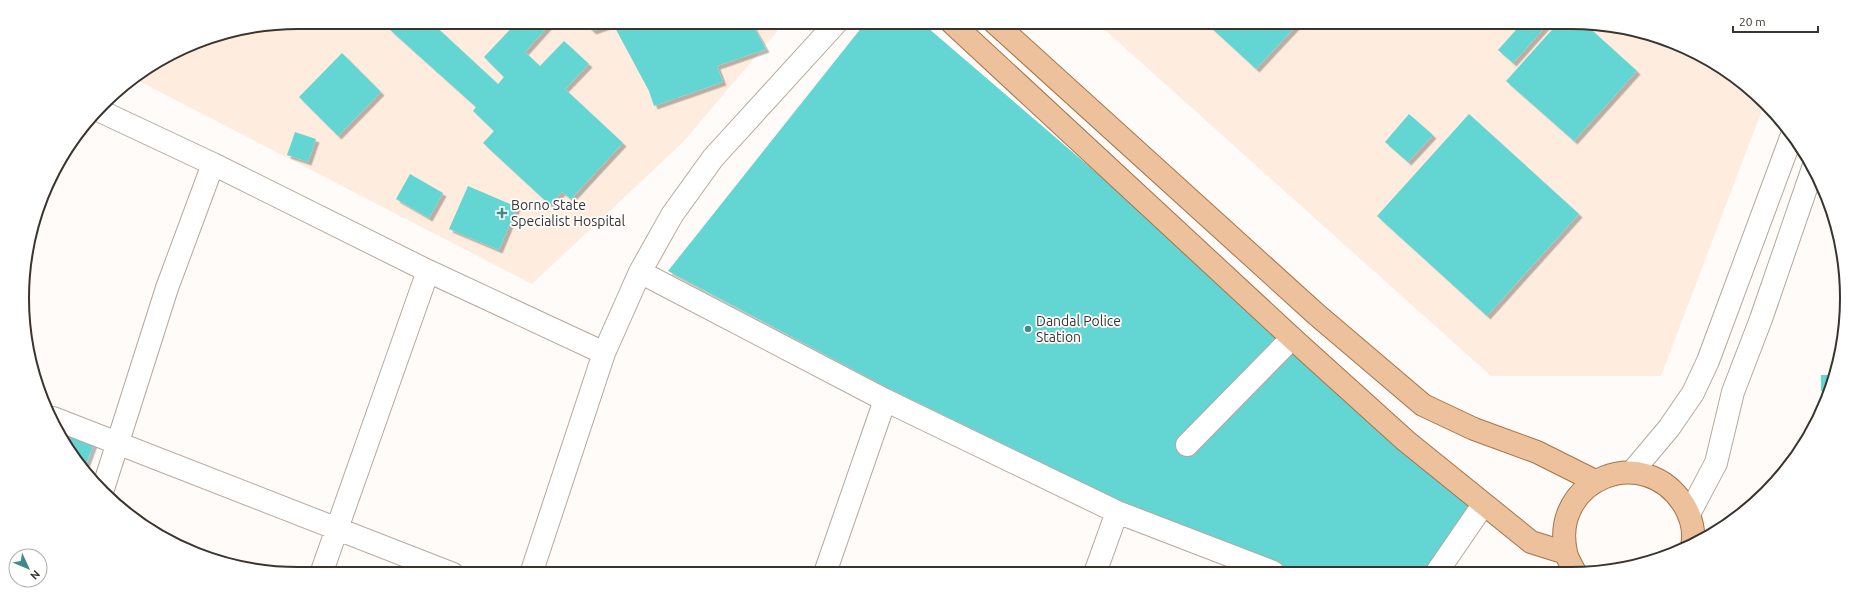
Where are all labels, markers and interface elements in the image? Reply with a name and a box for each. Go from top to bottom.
scale bar [1733,8,1818,34]
text: 20 m [1739,15,1766,28]
place label: Borno State Specialist Hospital [511,197,626,229]
marker: Borno State Specialist Hospital [496,207,508,219]
place label: Dandal Police Station [1036,313,1121,345]
marker: Dandal Police Station [1023,324,1033,334]
north arrow [8,548,48,588]
text: N [28,568,42,582]

